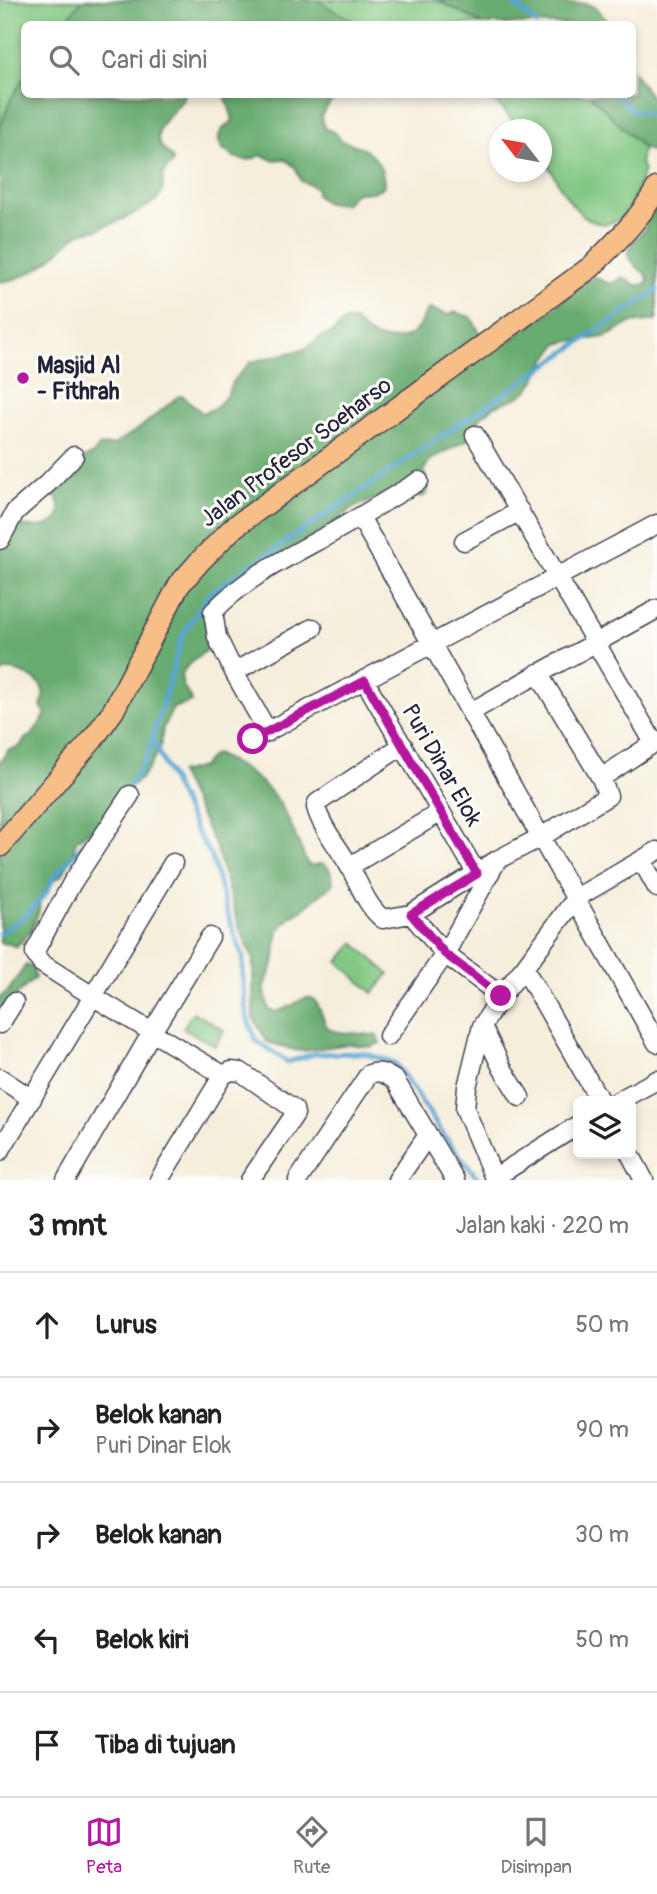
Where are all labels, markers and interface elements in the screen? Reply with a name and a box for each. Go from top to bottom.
search box [21,21,636,98]
icon: search [45,41,83,79]
text: Cari di sini [101,44,207,76]
north arrow [489,119,552,182]
place label: Masjid Al - Fithrah [37,351,121,406]
marker: Masjid Al - Fithrah [15,370,31,386]
street label: Jalan Profesor Soeharso [195,371,397,533]
street label: Puri Dinar Elok [395,699,489,832]
route start [237,723,268,754]
route end [485,980,516,1011]
map controls [573,1096,636,1159]
button: layers [573,1096,636,1159]
text: 3 mnt [28,1207,107,1244]
text: Jalan kaki · 220 m [456,1211,629,1240]
icon: ahead [28,1306,66,1344]
text: Lurus [95,1309,157,1341]
text: 50 m [575,1310,629,1339]
text: Belok kanan [95,1399,222,1431]
icon: right [28,1411,66,1449]
text: 90 m [576,1415,629,1444]
text: Puri Dinar Elok [95,1431,231,1460]
icon: right [28,1516,66,1554]
text: Belok kanan [95,1519,222,1551]
text: 30 m [575,1520,629,1549]
icon: left [28,1621,66,1659]
text: Belok kiri [95,1624,189,1656]
text: 50 m [575,1625,629,1654]
icon: arrive [28,1726,66,1764]
text: Tiba di tujuan [95,1729,236,1761]
tab: Peta [85,1813,123,1879]
tab: Rute [293,1813,331,1879]
tab: Disimpan [500,1813,572,1879]

